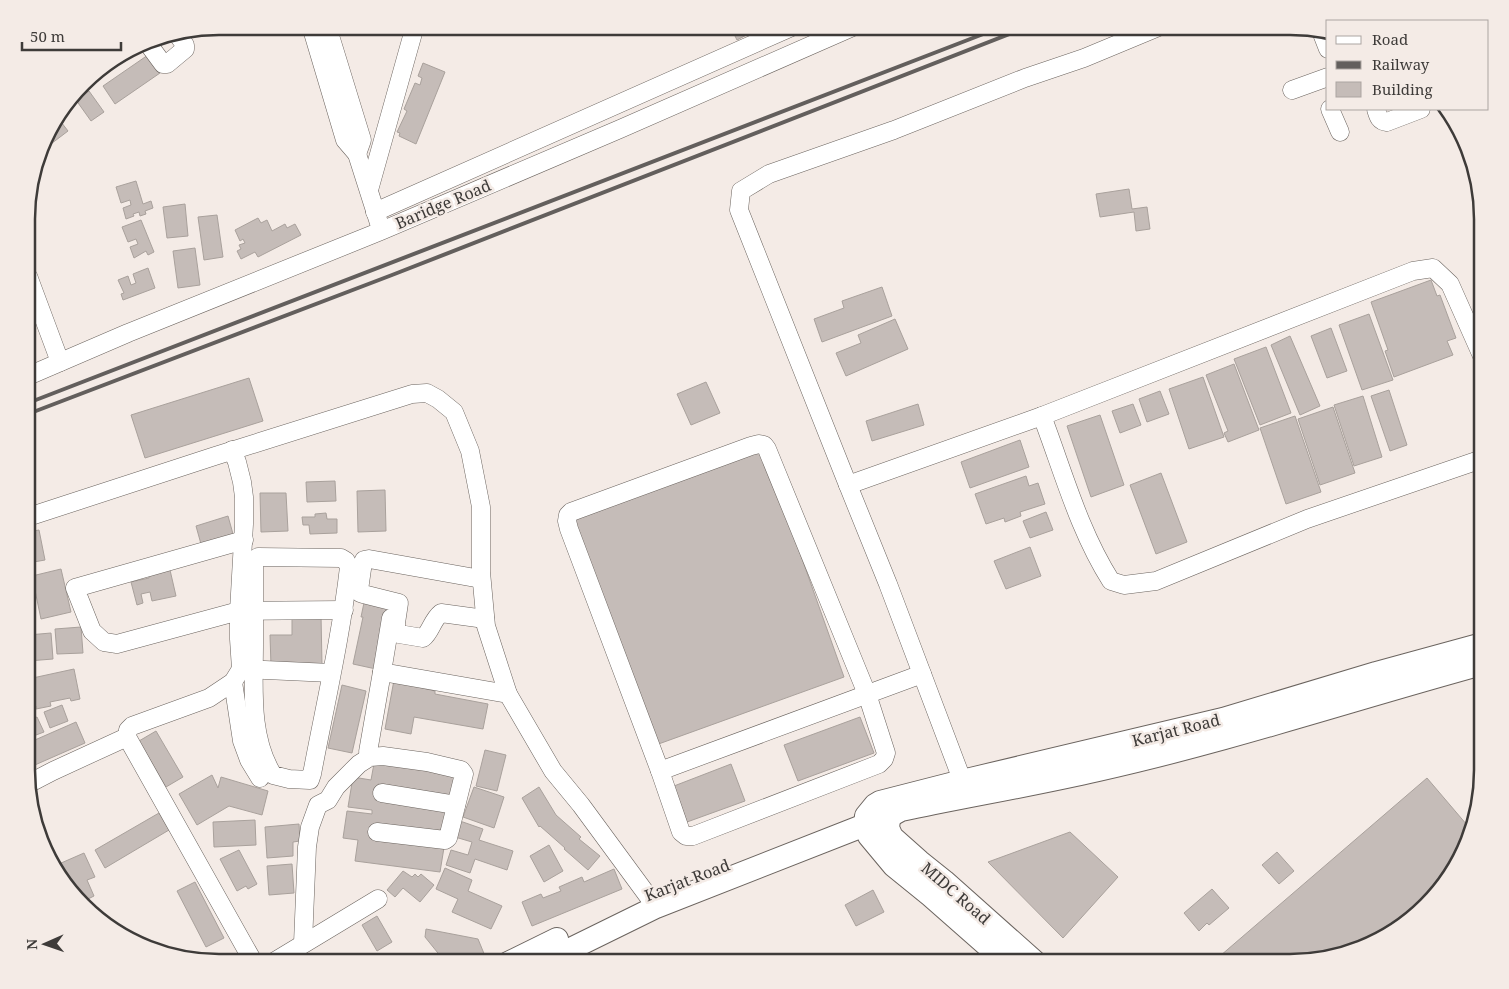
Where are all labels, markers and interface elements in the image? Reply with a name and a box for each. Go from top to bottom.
scale bar [22,20,121,52]
legend [1326,20,1489,110]
text: 50 m [30,26,65,46]
text: Road [1372,29,1408,49]
text: Railway [1372,54,1430,74]
text: Building [1372,79,1433,99]
street label: Baridge Road [392,174,494,234]
street label: Karjat Road [1130,708,1222,752]
street label: Karjat Road [641,854,733,906]
street label: MIDC Road [917,857,995,929]
north arrow [20,919,70,969]
text: N [22,939,41,950]

